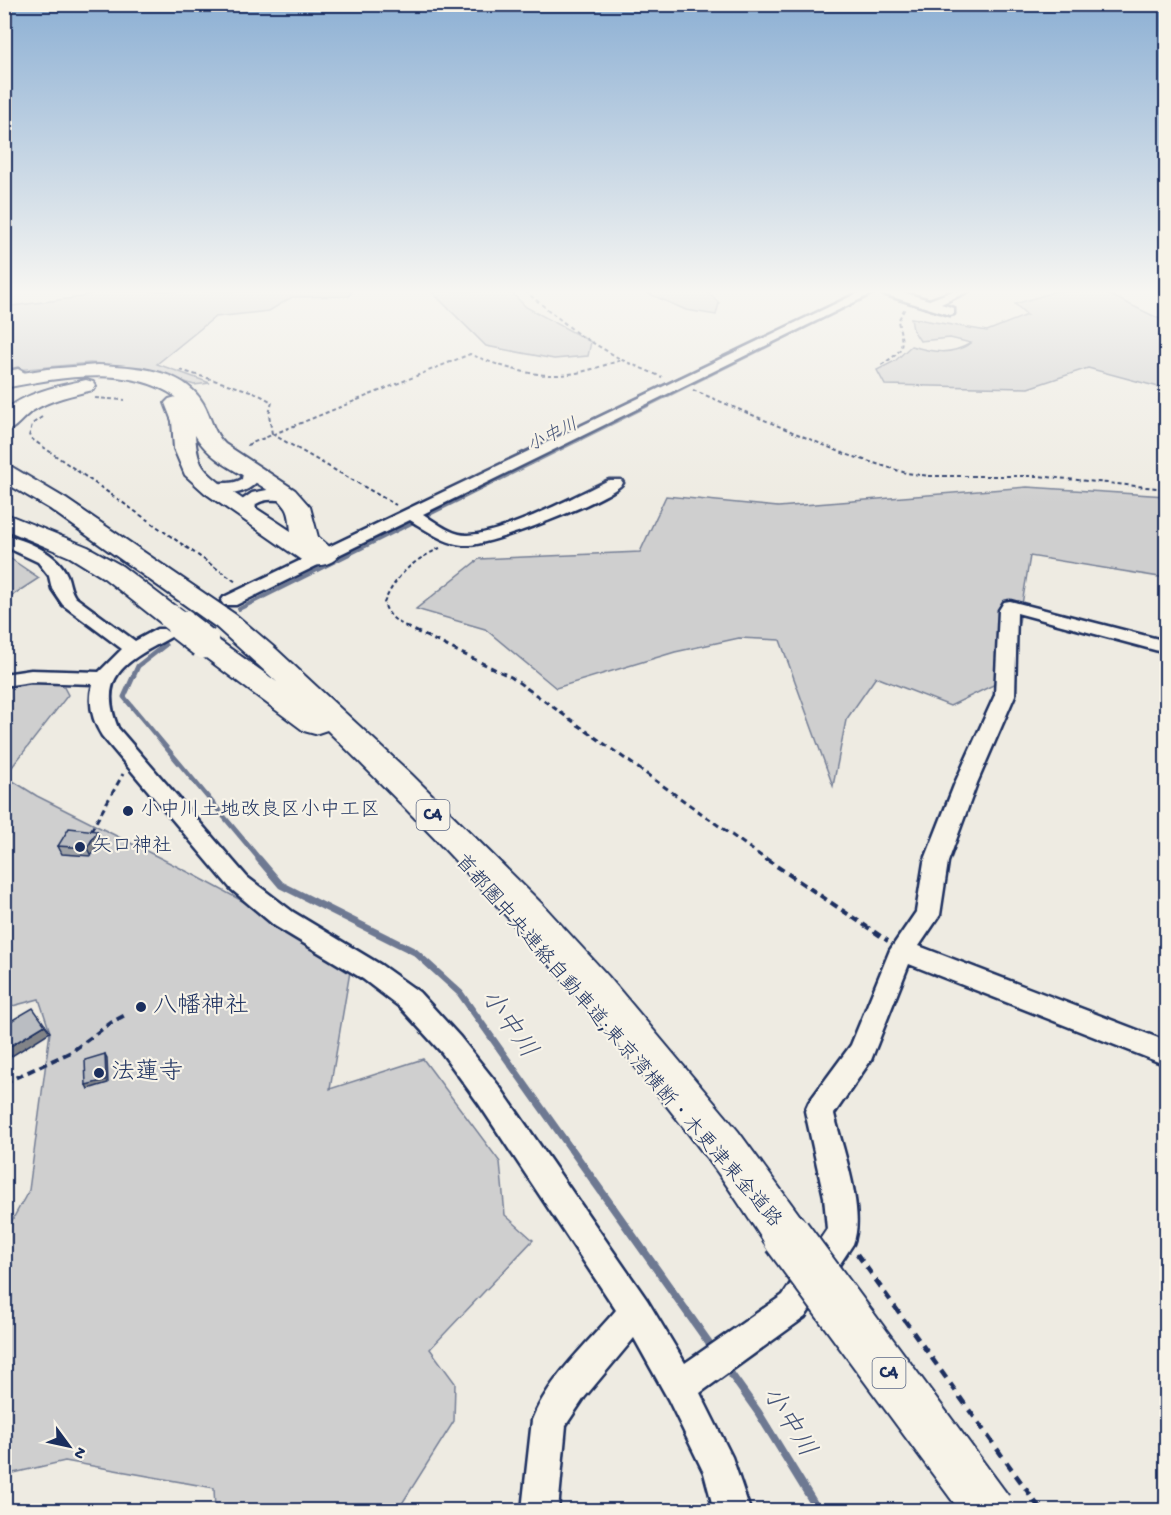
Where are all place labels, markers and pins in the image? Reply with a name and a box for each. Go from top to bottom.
place label: 小中川土地改良区小中工区 [140,798,380,823]
marker: 小中川土地改良区小中工区 [121,804,135,818]
place label: 矢口神社 [92,834,172,859]
marker: 矢口神社 [73,840,87,854]
place label: 八幡神社 [153,992,249,1022]
marker: 八幡神社 [134,1000,148,1014]
place label: 法蓮寺 [111,1058,183,1088]
marker: 法蓮寺 [92,1066,106,1080]

